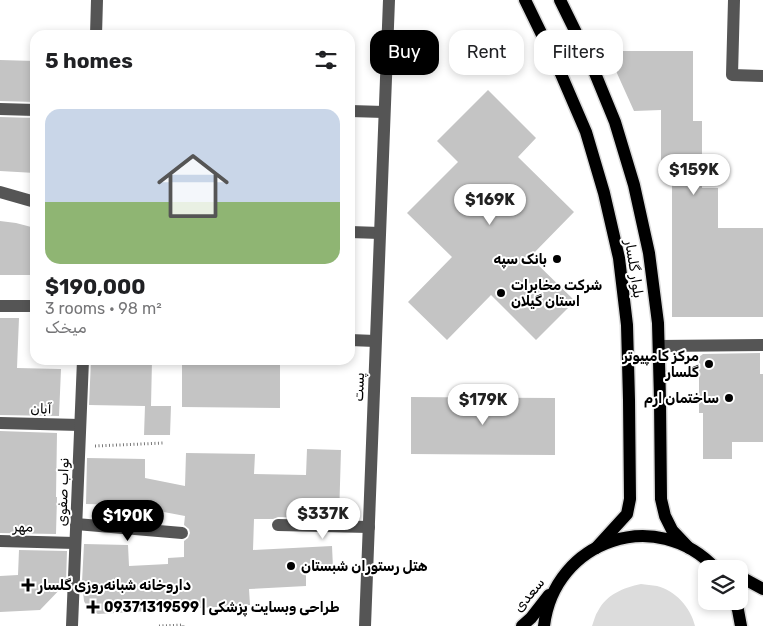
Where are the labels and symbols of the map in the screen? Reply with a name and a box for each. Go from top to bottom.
pin: $159K [659,154,729,196]
pin: $169K [455,184,525,226]
street label: بلوار گلسار [621,238,647,299]
place label: بانک سپه [494,251,547,269]
marker: بانک سپه [551,253,563,265]
place label: شرکت مخابرات استان گیلان [511,277,603,310]
marker: شرکت مخابرات استان گیلان [495,287,507,299]
place label: مرکز کامپیوتر گلسار [622,348,699,381]
marker: مرکز کامپیوتر گلسار [703,358,715,370]
street label: پست [350,372,369,402]
pin: $179K [448,384,518,426]
place label: ساختمان ارم [644,390,719,408]
marker: ساختمان ارم [723,392,735,404]
street label: آبان [30,400,52,418]
street label: نواب صفوی [53,457,73,527]
pin: $337K [288,498,358,540]
pin: $190K [93,500,163,542]
street label: مهر [12,518,33,536]
place label: هتل رستوران شبستان [301,558,428,575]
marker: هتل رستوران شبستان [285,560,297,572]
street label: سعدی [510,574,548,616]
place label: داروخانه شبانه‌روزی گلسار [37,577,191,594]
marker: داروخانه شبانه‌روزی گلسار [22,579,34,591]
place label: 09371319599 | طراحی وبسایت پزشکی [104,598,340,617]
marker: 09371319599 | طراحی وبسایت پزشکی [86,600,100,614]

